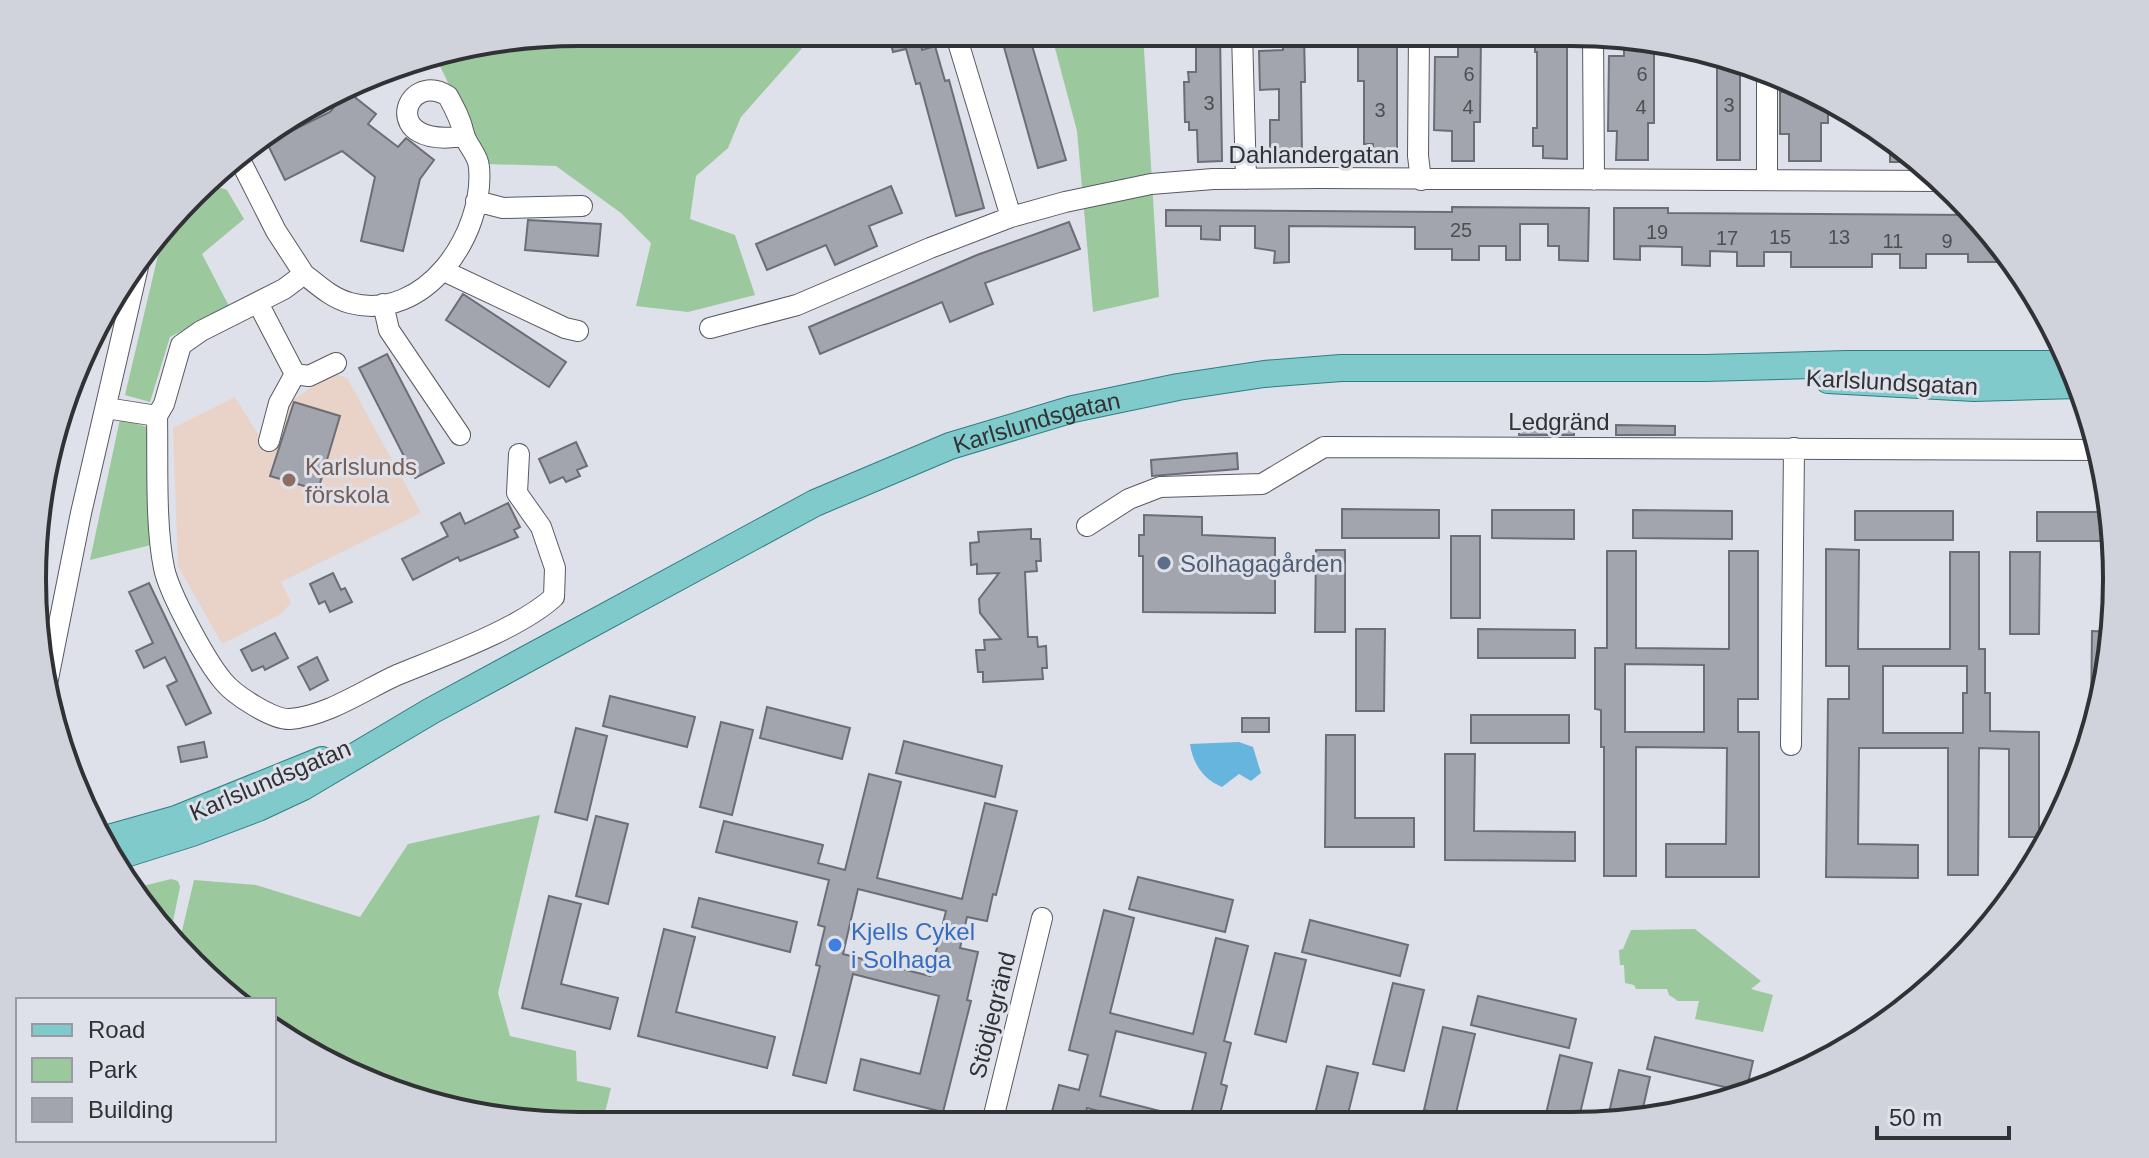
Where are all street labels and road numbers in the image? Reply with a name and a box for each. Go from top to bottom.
street label: Dahlandergatan [1229,141,1399,168]
street label: Karlslundsgatan [1805,364,1979,400]
street label: Karlslundsgatan [950,386,1122,458]
street label: Ledgränd [1508,408,1610,435]
street label: Karlslundsgatan [186,734,354,826]
street label: Stödjegränd [963,949,1021,1081]

